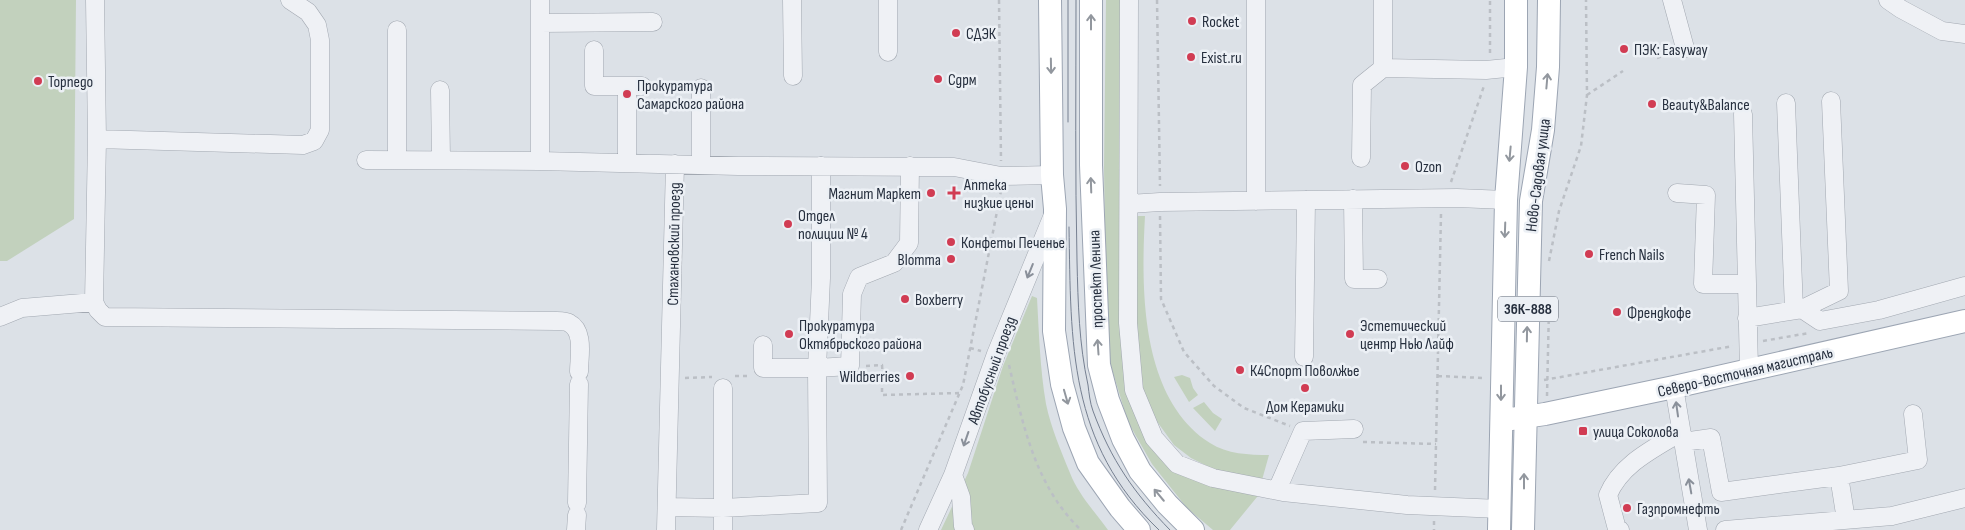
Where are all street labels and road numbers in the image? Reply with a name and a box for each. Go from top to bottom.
street label: Ново-Садовая улица [1522,118,1555,233]
street label: Стахановский проезд [664,182,685,306]
street label: проспект Ленина [1085,230,1108,328]
road number: 36К-888 [1498,296,1558,322]
street label: Автобусный проезд [964,314,1021,428]
street label: Северо-Восточная магистраль [1656,343,1835,402]

